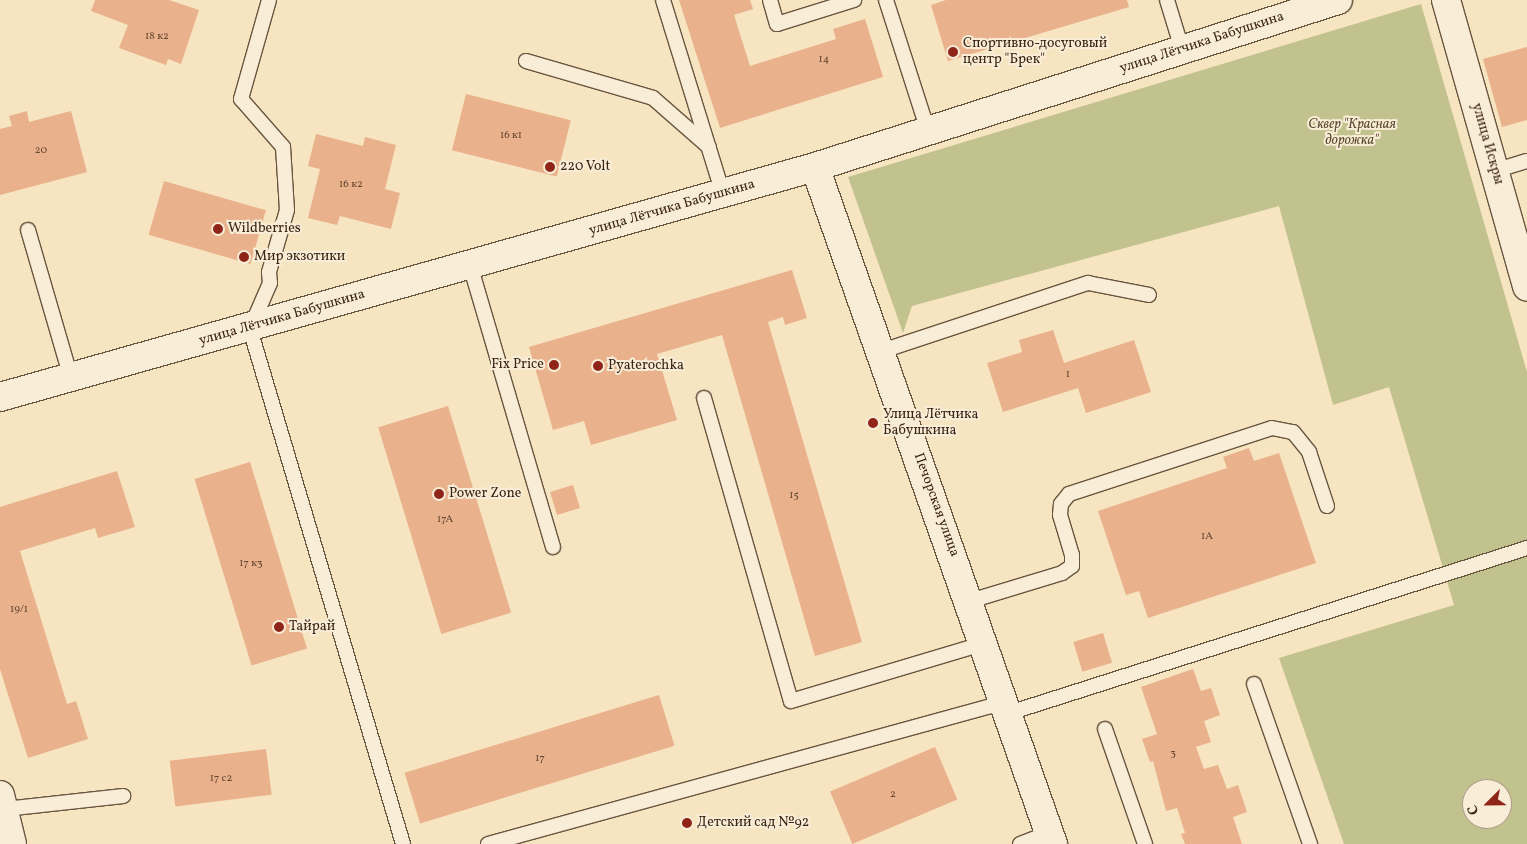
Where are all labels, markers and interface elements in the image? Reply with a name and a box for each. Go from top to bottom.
street label: улица Лётчика Бабушкина [1118,8,1286,78]
house number: 18 к2 [145,30,169,44]
place label: Спортивно-досуговый центр "Брек" [963,36,1107,68]
marker: Спортивно-досуговый центр "Брек" [947,46,959,58]
house number: 14 [819,53,829,67]
street label: улица Искры [1467,101,1507,187]
park label: Сквер "Красная дорожка" [1308,117,1396,150]
house number: 16 к1 [500,129,522,143]
house number: 20 [35,144,47,158]
place label: 220 Volt [560,159,611,175]
marker: 220 Volt [544,161,556,173]
street label: улица Лётчика Бабушкина [587,176,757,240]
house number: 16 к2 [339,178,363,192]
place label: Wildberries [228,221,301,237]
marker: Wildberries [212,223,224,235]
place label: Мир экзотики [254,249,345,265]
marker: Мир экзотики [238,251,250,263]
street label: улица Лётчика Бабушкина [197,286,367,350]
place label: Fix Price [491,357,544,373]
place label: Pyaterochka [608,358,684,374]
marker: Fix Price [548,359,560,371]
marker: Pyaterochka [592,360,604,372]
house number: 1 [1066,368,1070,382]
place label: Улица Лётчика Бабушкина [883,407,978,440]
marker: Улица Лётчика Бабушкина [867,417,879,429]
street label: Печорская улица [909,451,963,559]
place label: Power Zone [449,486,521,502]
marker: Power Zone [433,488,445,500]
house number: 15 [789,489,799,503]
house number: 17А [437,513,453,527]
house number: 1A [1201,530,1213,544]
house number: 17 к3 [239,557,263,571]
house number: 19/1 [10,603,28,617]
place label: Тайрай [289,619,335,635]
marker: Тайрай [273,621,285,633]
house number: 3 [1170,747,1176,761]
house number: 17 [535,752,545,766]
house number: 17 с2 [210,772,232,786]
north arrow [1462,779,1512,829]
house number: 2 [890,788,896,802]
text: С [1463,802,1484,818]
place label: Детский сад №92 [697,815,809,831]
marker: Детский сад №92 [681,817,693,829]

